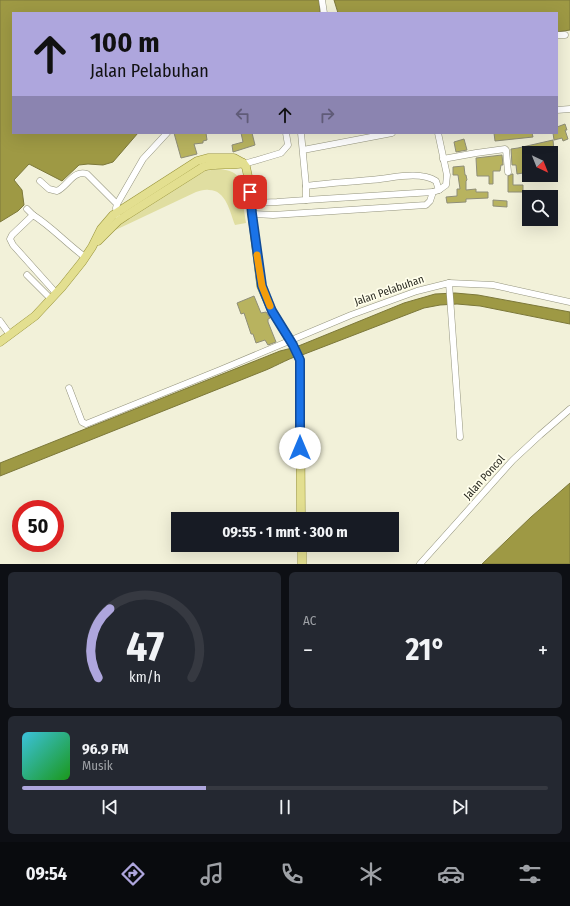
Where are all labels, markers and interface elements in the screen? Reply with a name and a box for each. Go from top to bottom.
text: 100 m [90,26,160,59]
icon: ahead [24,28,76,80]
text: Jalan Pelabuhan [90,60,209,82]
icon: left [232,104,254,126]
icon: ahead [274,104,296,126]
icon: right [316,104,338,126]
north arrow [522,146,558,182]
map controls [522,146,558,226]
pin [233,175,267,209]
icon: arrive [239,181,261,203]
button: search [522,190,558,226]
street label: Jalan Pelabuhan [353,273,426,308]
position arrow [279,427,321,469]
street label: Jalan Poncol [461,452,508,502]
speed limit sign: 50 [12,500,64,552]
text: 09:55 · 1 mnt · 300 m [222,523,348,541]
text: AC [303,613,316,628]
text: 47 [125,622,164,672]
text: 21° [405,632,446,668]
text: − [303,637,313,664]
text: + [538,637,548,664]
text: km/h [129,669,160,686]
text: 96.9 FM [82,740,129,758]
text: Musik [82,758,113,773]
icon: previous [99,796,121,818]
icon: pause [274,796,296,818]
icon: next [449,796,471,818]
icon: directions [119,860,147,888]
icon: music [198,860,226,888]
icon: phone [278,860,306,888]
icon: climate [357,860,385,888]
icon: car [437,860,465,888]
icon: filters [516,860,544,888]
text: 09:54 [26,863,67,885]

